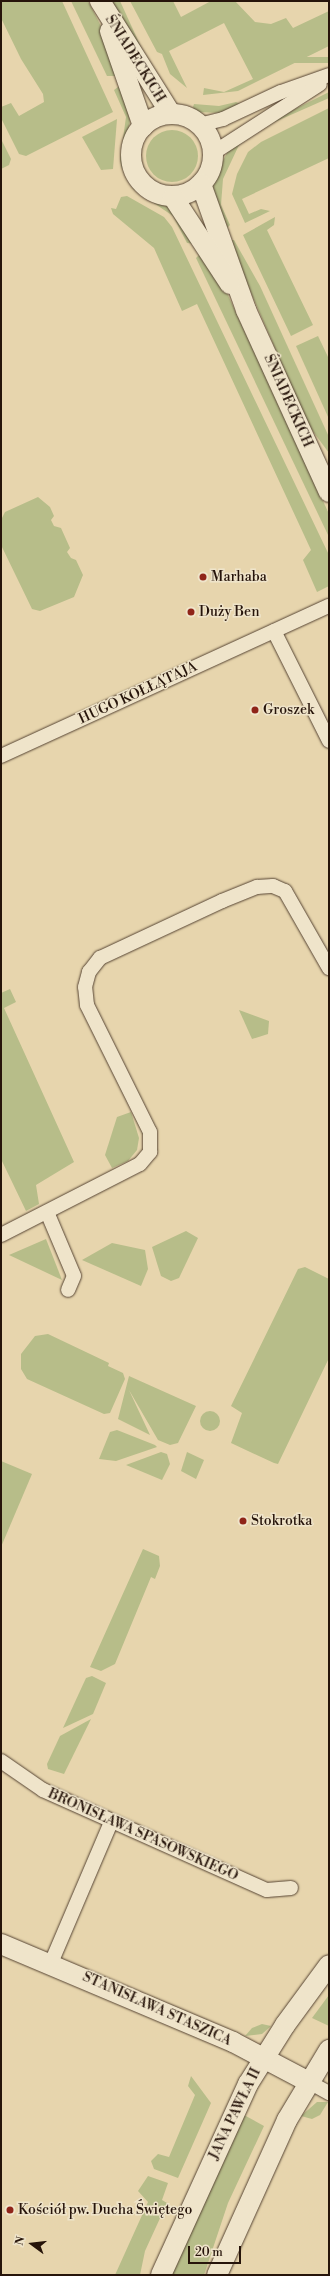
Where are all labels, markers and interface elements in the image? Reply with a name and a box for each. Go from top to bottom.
street label: ŚNIADECKICH [101,12,169,106]
street label: ŚNIADECKICH [260,352,316,450]
place label: Marhaba [211,569,267,585]
marker: Marhaba [198,572,208,582]
place label: Duży Ben [199,604,260,620]
marker: Duży Ben [186,607,196,617]
street label: HUGO KOŁŁĄTAJA [76,658,200,728]
place label: Groszek [263,702,314,718]
marker: Groszek [250,705,260,715]
place label: Stokrotka [251,1513,312,1529]
marker: Stokrotka [238,1516,248,1526]
street label: BRONISŁAWA SPASOWSKIEGO [45,1785,241,1885]
street label: STANISŁAWA STASZICA [80,1969,234,2049]
street label: JANA PAWŁA II [206,2065,264,2163]
place label: Kościół pw. Ducha Świętego [18,2202,192,2218]
marker: Kościół pw. Ducha Świętego [5,2205,15,2215]
north arrow [12,2224,52,2264]
text: N [13,2235,28,2247]
scale bar [190,2238,243,2264]
text: 20 m [195,2245,223,2260]

